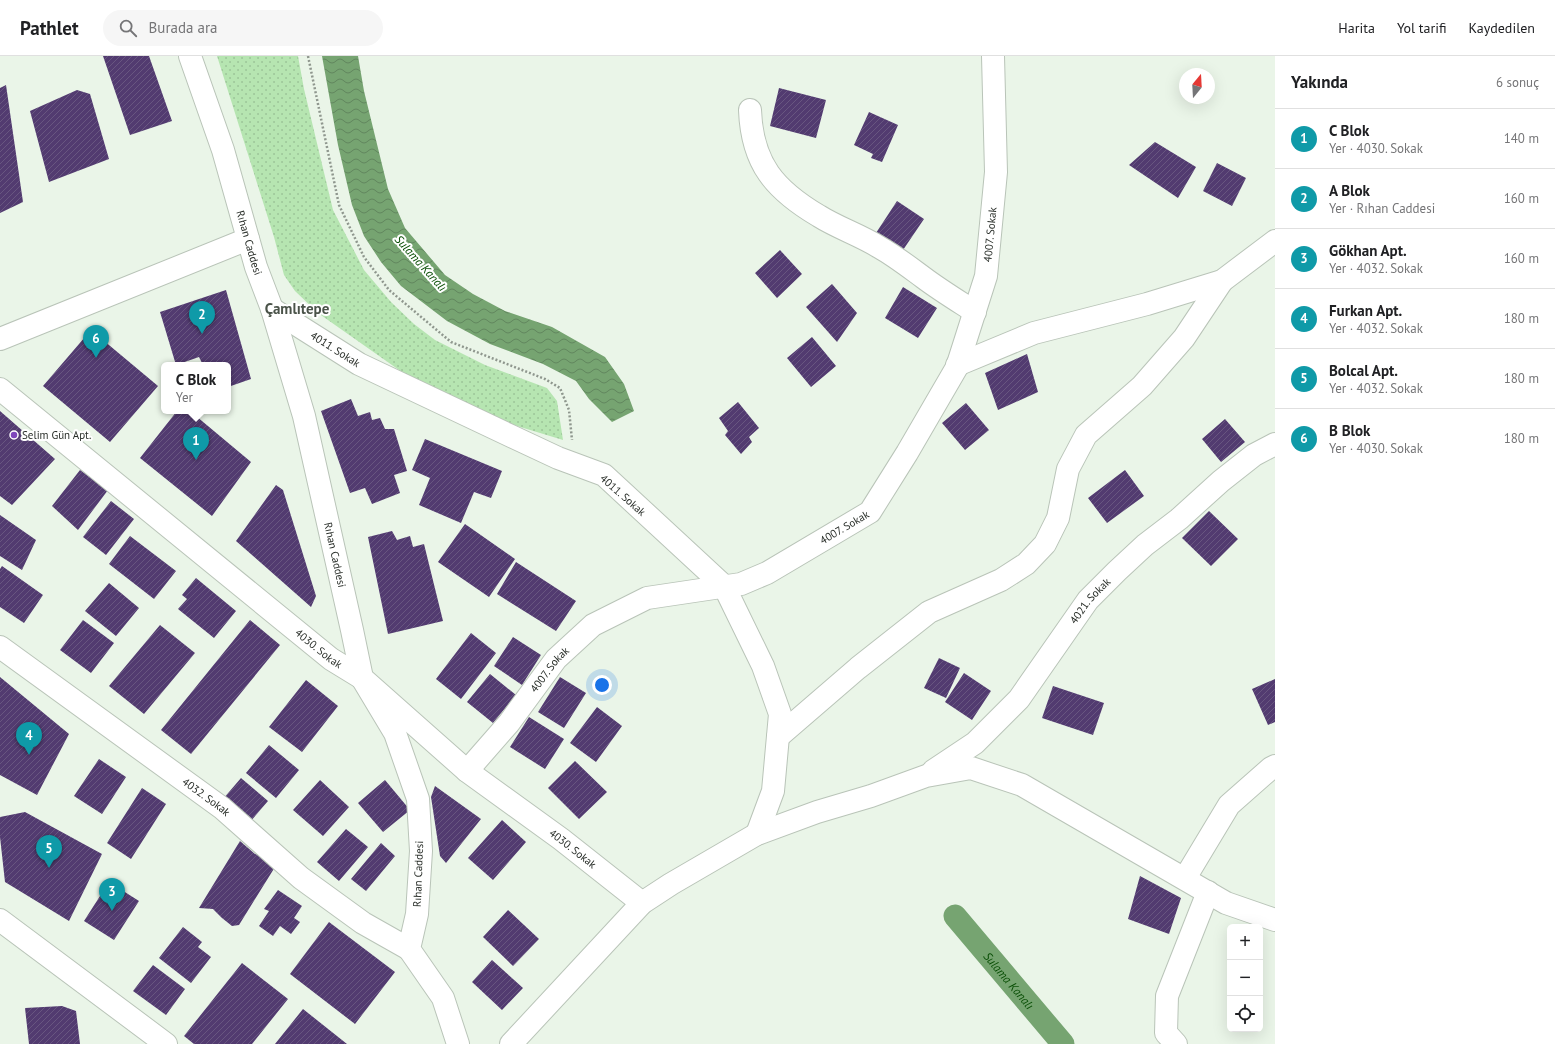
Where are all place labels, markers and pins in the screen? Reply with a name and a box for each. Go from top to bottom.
pin: 2 [189,301,215,334]
pin: 6 [83,325,109,358]
pin: 1 [183,427,209,460]
place label: Selim Gün Apt. [22,428,91,442]
marker: Selim Gün Apt. [9,430,19,440]
pin: 4 [16,722,42,755]
pin: 5 [36,835,62,868]
pin: 3 [99,878,125,911]

